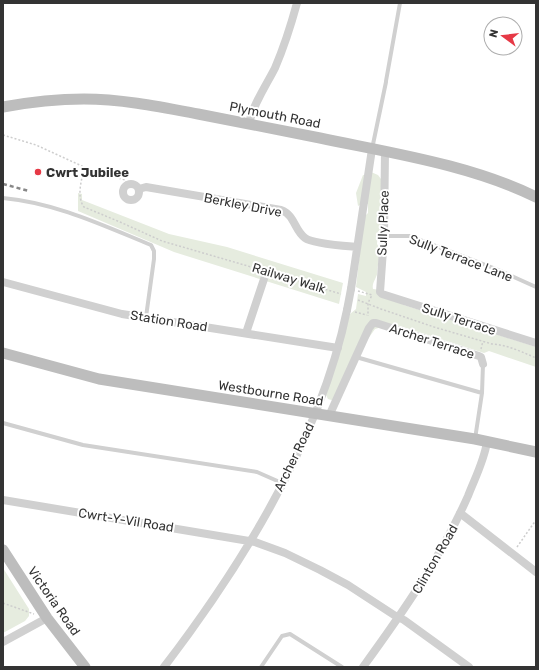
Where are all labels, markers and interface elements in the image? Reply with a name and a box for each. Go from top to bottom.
north arrow [483,16,523,56]
text: N [487,28,501,39]
street label: Plymouth Road [228,99,322,131]
place label: Cwrt Jubilee [46,165,129,180]
marker: Cwrt Jubilee [33,167,43,177]
street label: Berkley Drive [203,190,283,220]
street label: Sully Place [374,190,392,256]
street label: Sully Terrace Lane [407,231,515,285]
street label: Railway Walk [250,260,328,296]
street label: Sully Terrace [420,300,498,338]
street label: Station Road [129,308,209,334]
street label: Archer Terrace [388,320,476,362]
street label: Westbourne Road [217,377,325,409]
street label: Archer Road [271,420,317,494]
street label: Cwrt-Y-Vil Road [77,505,175,535]
street label: Clinton Road [409,522,461,596]
street label: Victoria Road [25,564,83,638]

